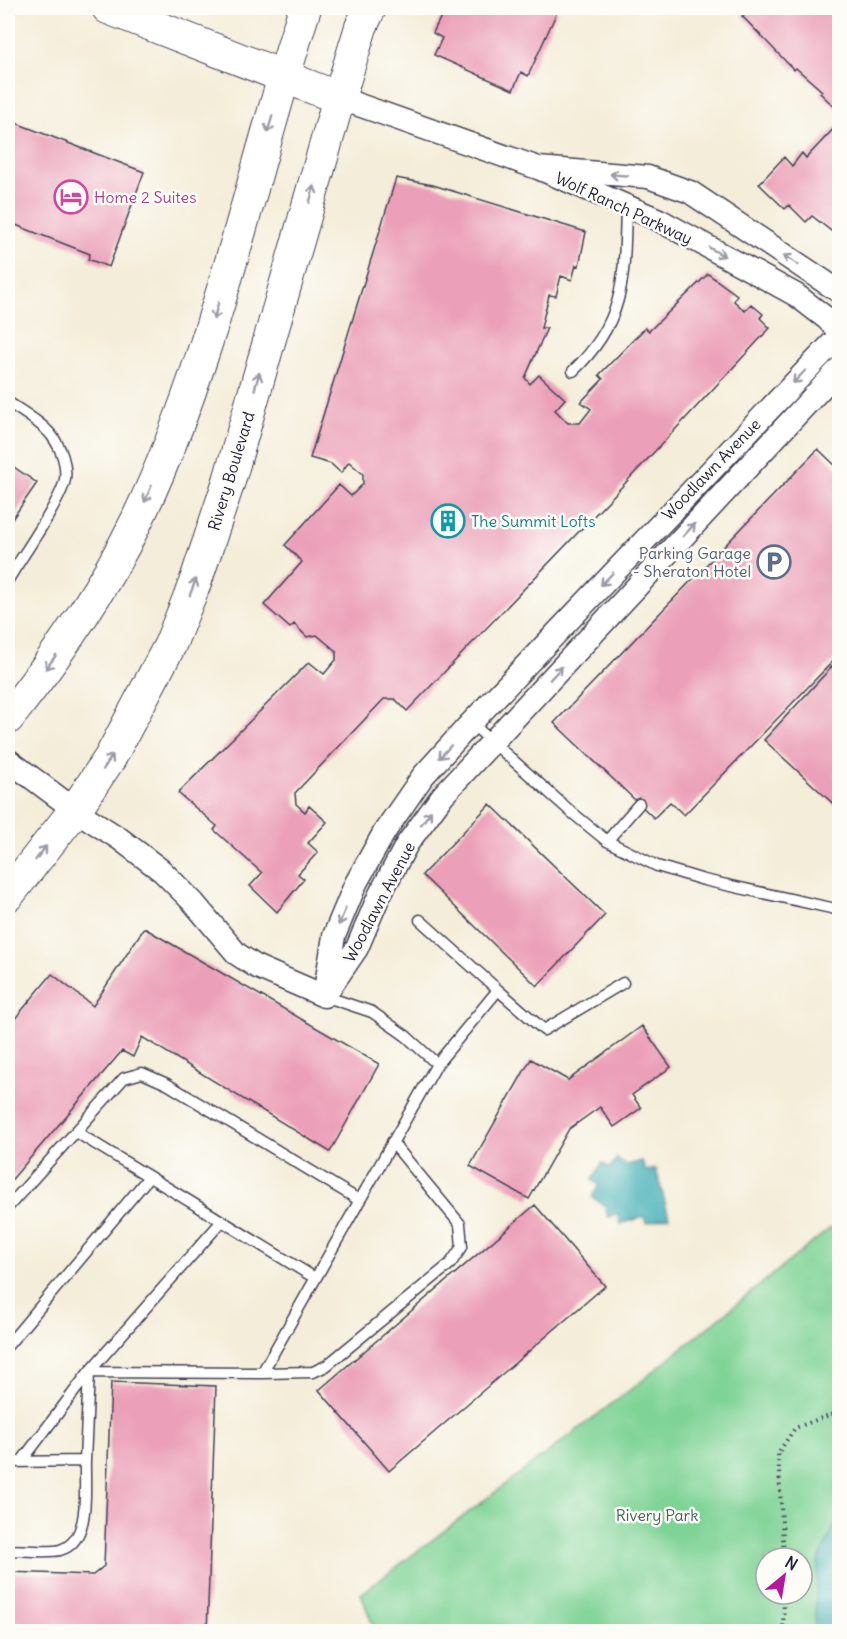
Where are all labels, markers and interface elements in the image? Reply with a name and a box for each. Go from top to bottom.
one-way arrow [264,114,275,133]
street label: Wolf Ranch Parkway [552,167,696,249]
one-way arrow [609,169,629,180]
hotel icon: Home 2 Suites [53,179,89,215]
one-way arrow [307,185,318,204]
place label: Home 2 Suites [94,187,196,207]
one-way arrow [708,246,725,258]
one-way arrow [782,253,799,266]
one-way arrow [210,301,221,320]
one-way arrow [792,370,806,385]
one-way arrow [252,372,264,391]
street label: Rivery Boulevard [203,409,259,533]
street label: Woodlawn Avenue [657,414,765,524]
one-way arrow [142,484,153,502]
building icon: The Summit Lofts [430,503,466,539]
place label: The Summit Lofts [471,511,595,531]
one-way arrow [682,523,696,538]
place label: Parking Garage - Sheraton Hotel [633,543,751,581]
parking icon: Parking Garage - Sheraton Hotel [756,544,792,580]
one-way arrow [600,572,614,587]
one-way arrow [189,578,200,597]
one-way arrow [45,654,57,670]
one-way arrow [549,666,563,681]
one-way arrow [438,744,452,759]
one-way arrow [102,754,114,771]
one-way arrow [420,811,432,827]
street label: Woodlawn Avenue [339,838,419,966]
one-way arrow [35,845,48,861]
one-way arrow [336,907,347,925]
park label: Rivery Park [616,1505,698,1525]
north arrow [754,1546,814,1606]
text: N [782,1552,801,1574]

